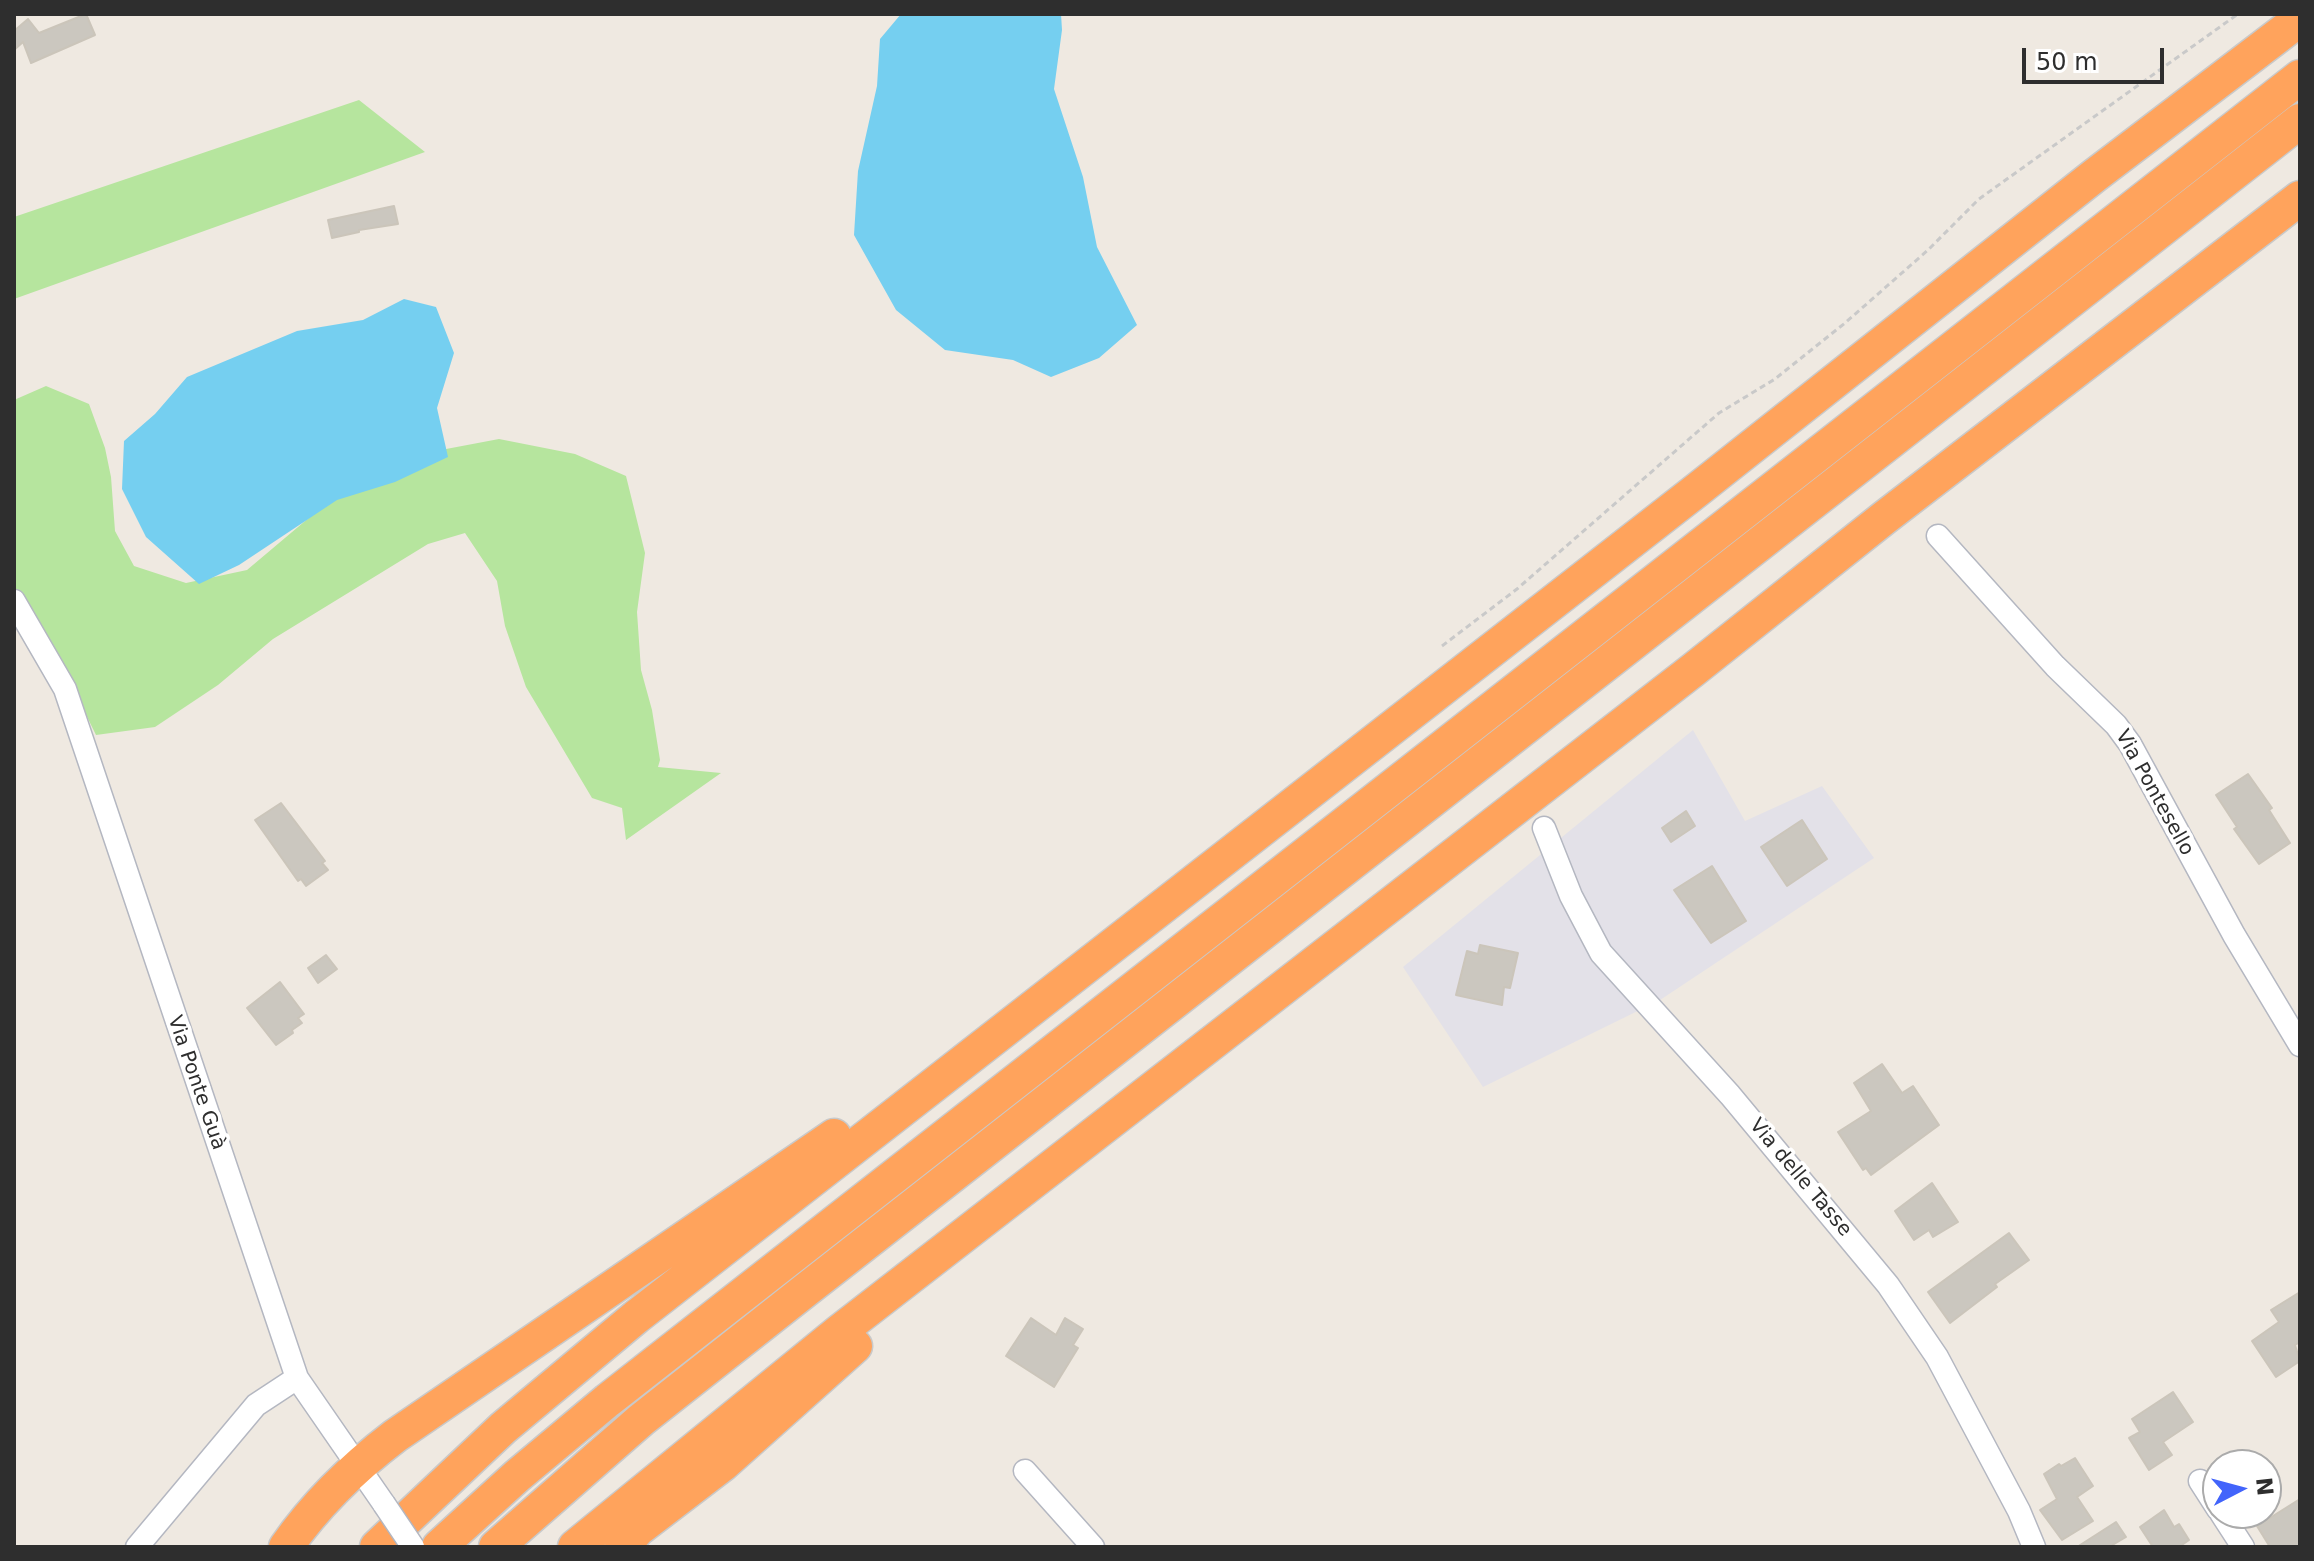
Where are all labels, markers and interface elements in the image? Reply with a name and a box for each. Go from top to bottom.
scale bar [2026,32,2168,82]
text: 50 m [2036,48,2098,76]
street label: Via Pontesello [2110,726,2198,860]
street label: Via Ponte Guà [162,1013,230,1153]
street label: Via delle Tasse [1744,1114,1856,1242]
north arrow [2202,1449,2282,1529]
text: N [2251,1476,2278,1497]

